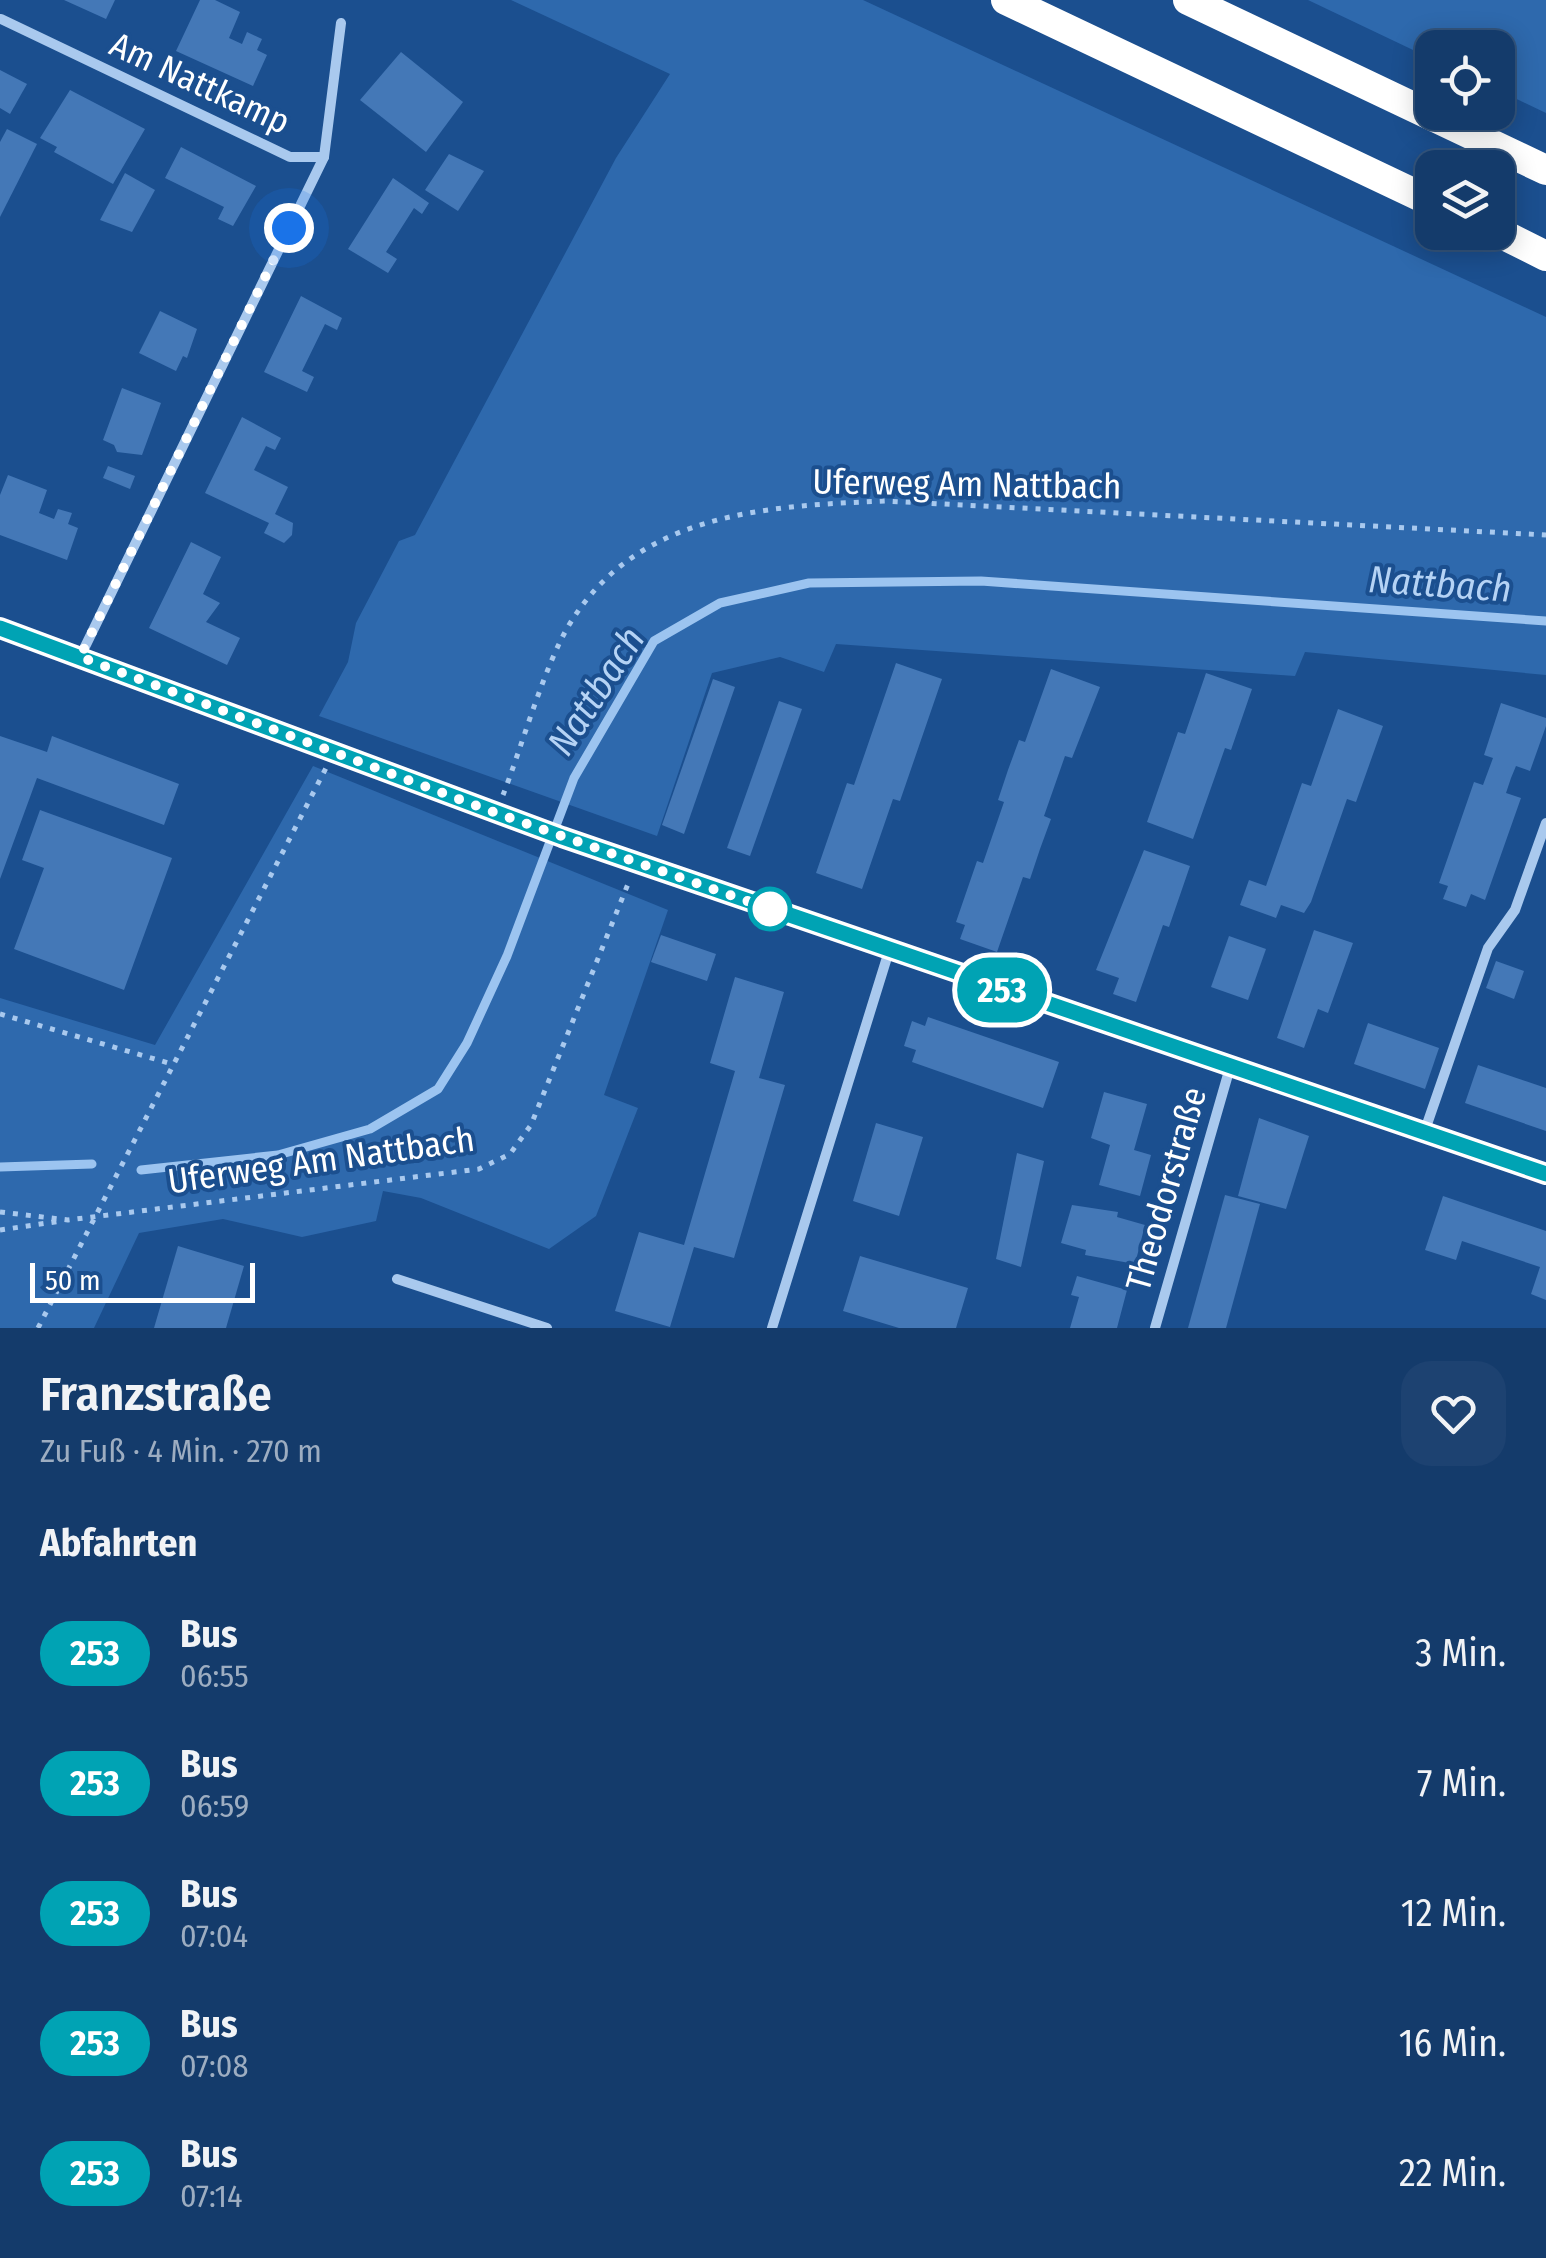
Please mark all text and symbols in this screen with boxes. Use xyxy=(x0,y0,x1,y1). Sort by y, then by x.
street label: Am Nattkamp xyxy=(104,23,296,143)
map controls xyxy=(1415,30,1515,250)
button: locate xyxy=(1415,30,1515,130)
button: layers xyxy=(1415,150,1515,250)
your location xyxy=(264,203,314,253)
street label: Uferweg Am Nattbach xyxy=(812,460,1122,508)
water label: Nattbach xyxy=(1367,556,1513,612)
water label: Nattbach xyxy=(538,618,654,764)
unlabelled marker xyxy=(749,888,791,930)
line badge: 253 xyxy=(944,958,1060,1022)
text: 253 xyxy=(977,969,1027,1011)
street label: Theodorstraße xyxy=(1117,1082,1215,1296)
street label: Uferweg Am Nattbach xyxy=(165,1118,477,1202)
scale bar xyxy=(30,1258,255,1302)
text: 50 m xyxy=(45,1264,101,1297)
button: heart xyxy=(1401,1361,1506,1466)
text: Franzstraße xyxy=(40,1365,272,1423)
text: Zu Fuß · 4 Min. · 270 m xyxy=(40,1432,322,1470)
text: Abfahrten xyxy=(40,1520,198,1566)
text: Bus xyxy=(180,1611,238,1657)
text: 3 Min. xyxy=(1415,1630,1506,1676)
text: 253 xyxy=(70,1632,120,1674)
text: 06:55 xyxy=(180,1657,249,1695)
text: Bus xyxy=(180,1741,238,1787)
text: 7 Min. xyxy=(1417,1760,1506,1806)
text: 253 xyxy=(70,1762,120,1804)
text: 06:59 xyxy=(180,1787,249,1825)
text: Bus xyxy=(180,1871,238,1917)
text: 12 Min. xyxy=(1401,1890,1506,1936)
text: 253 xyxy=(70,1892,120,1934)
text: 07:04 xyxy=(180,1917,248,1955)
text: Bus xyxy=(180,2001,238,2047)
text: 16 Min. xyxy=(1399,2020,1506,2066)
text: 253 xyxy=(70,2022,120,2064)
text: 07:08 xyxy=(180,2047,249,2085)
text: Bus xyxy=(180,2131,238,2177)
text: 22 Min. xyxy=(1399,2150,1506,2196)
text: 253 xyxy=(70,2152,120,2194)
text: 07:14 xyxy=(180,2177,243,2215)

